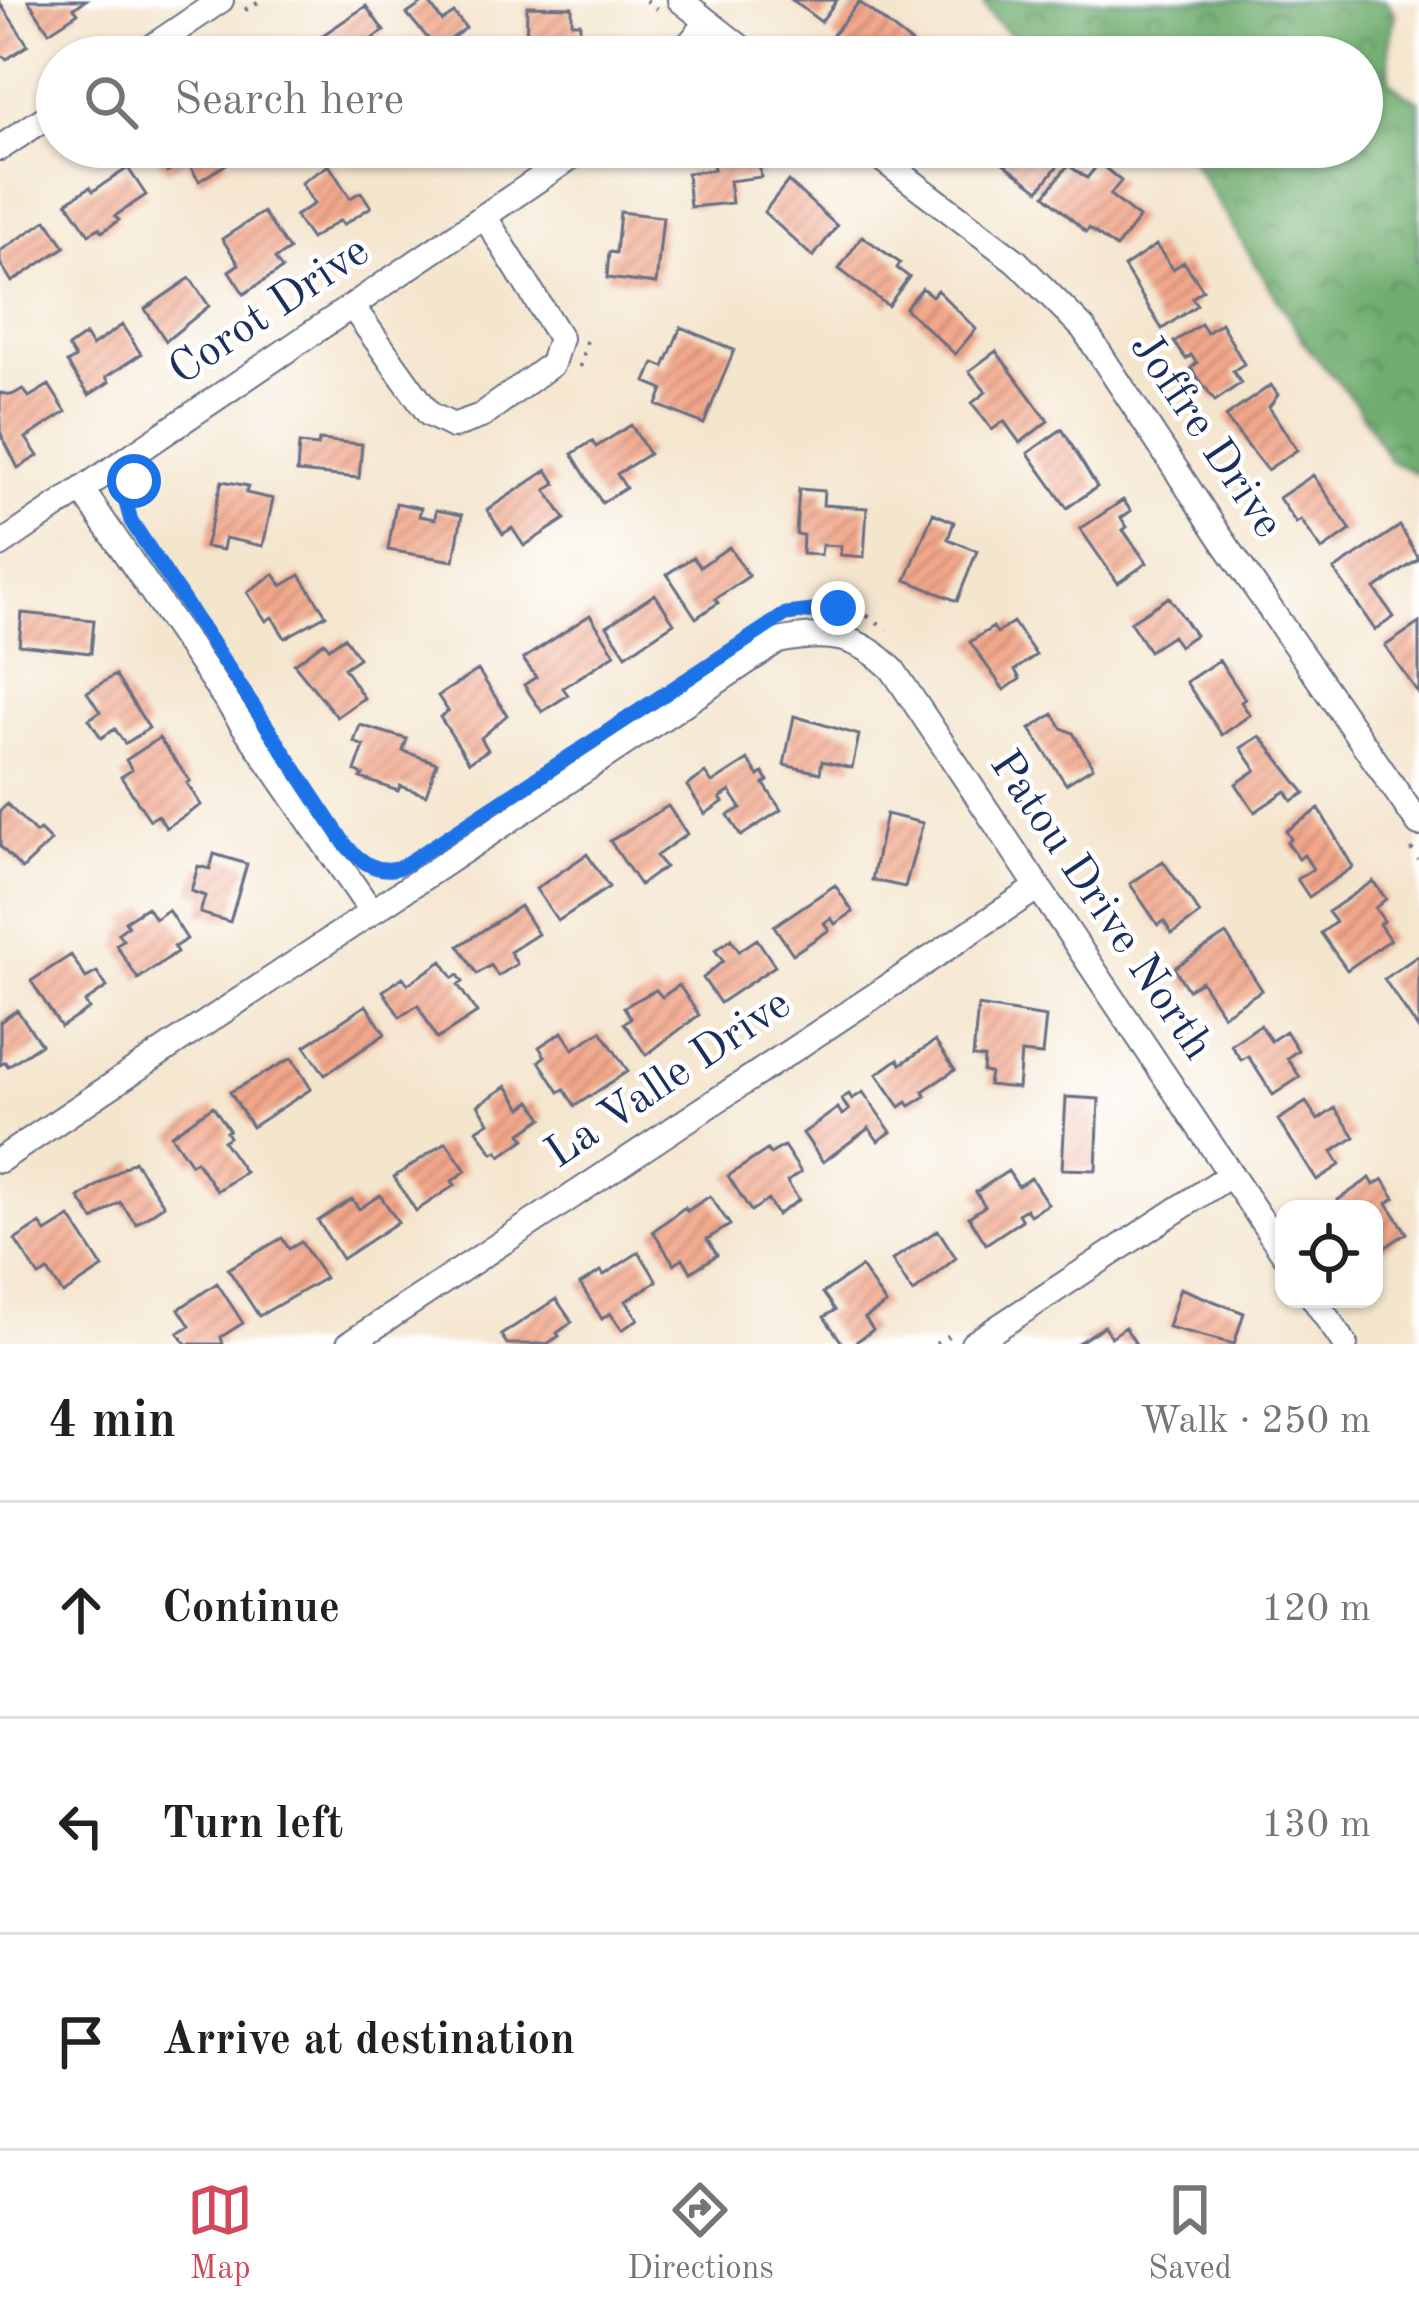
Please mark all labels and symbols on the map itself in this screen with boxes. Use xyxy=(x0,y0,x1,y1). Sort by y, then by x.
street label: Corot Drive xyxy=(162,229,378,395)
street label: Joffre Drive xyxy=(1120,326,1290,546)
route start xyxy=(107,454,161,508)
route end xyxy=(811,581,865,635)
street label: Patou Drive North xyxy=(980,743,1220,1069)
street label: La Valle Drive xyxy=(539,982,799,1178)

